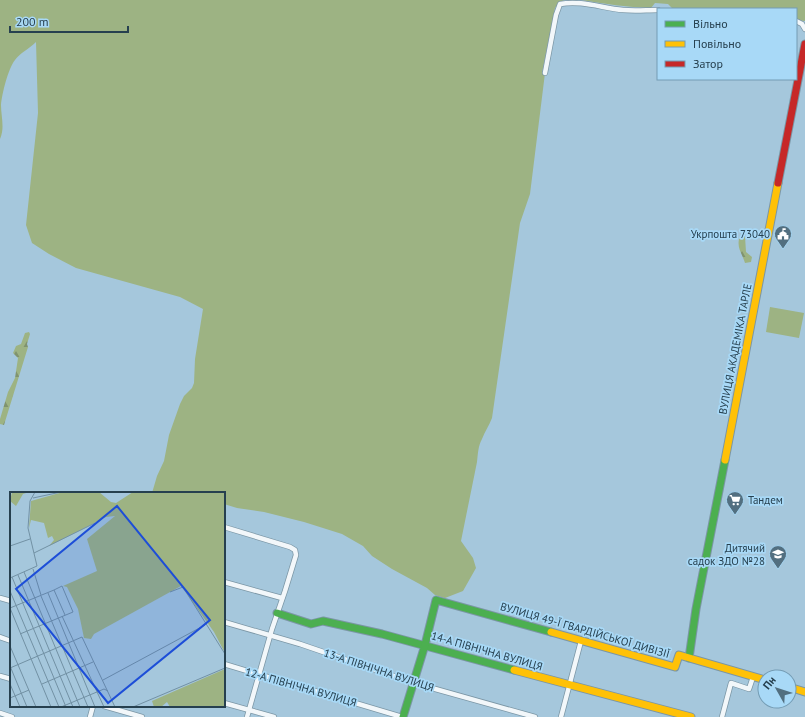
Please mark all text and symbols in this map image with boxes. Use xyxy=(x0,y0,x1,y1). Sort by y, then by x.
scale bar xyxy=(10,8,128,34)
legend xyxy=(657,8,797,80)
text: 200 m xyxy=(16,14,49,29)
text: Вільно xyxy=(693,16,728,31)
text: Повільно xyxy=(693,36,741,51)
text: Затор xyxy=(693,56,723,71)
public building icon: Укрпошта 73040 xyxy=(773,224,793,249)
place label: Укрпошта 73040 xyxy=(691,227,770,241)
street label: ВУЛИЦЯ АКАДЕМІКА ТАРЛЕ xyxy=(715,282,755,416)
supermarket icon: Тандем xyxy=(725,490,745,515)
inset map xyxy=(10,492,225,707)
place label: Тандем xyxy=(748,493,783,507)
place label: Дитячий садок ЗДО №28 xyxy=(688,541,765,568)
school or university icon: Дитячий садок ЗДО №28 xyxy=(768,544,788,569)
street label: ВУЛИЦЯ 49-Ї ГВАРДІЙСЬКОЇ ДИВІЗІЇ xyxy=(499,599,671,661)
street label: 14-А ПІВНІЧНА ВУЛИЦЯ xyxy=(430,628,544,674)
street label: 13-А ПІВНІЧНА ВУЛИЦЯ xyxy=(322,646,436,694)
street label: 12-А ПІВНІЧНА ВУЛИЦЯ xyxy=(244,664,358,710)
north arrow xyxy=(757,669,797,709)
text: Пн xyxy=(760,673,779,692)

